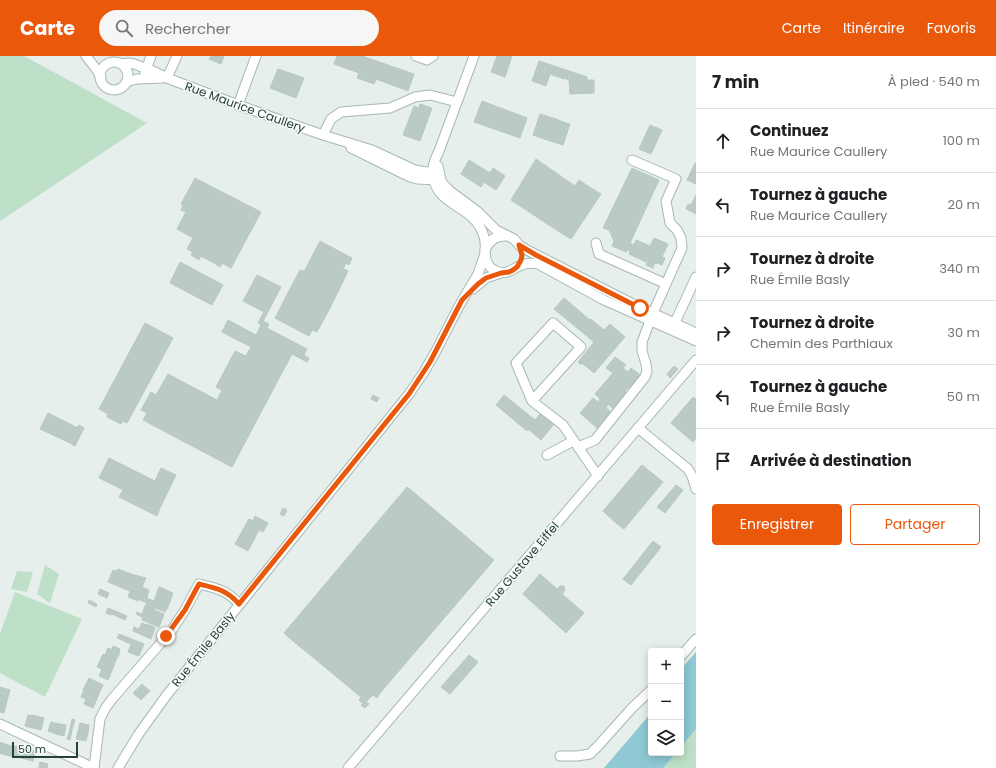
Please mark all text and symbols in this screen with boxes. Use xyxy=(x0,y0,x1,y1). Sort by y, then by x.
search box xyxy=(99,10,379,46)
text: Carte xyxy=(20,15,75,42)
icon: search xyxy=(113,17,135,39)
text: Rechercher xyxy=(145,18,231,39)
text: Carte xyxy=(782,18,821,38)
text: Itinéraire xyxy=(843,18,905,38)
text: Favoris xyxy=(927,18,976,38)
text: 7 min xyxy=(712,70,759,94)
text: À pied · 540 m xyxy=(888,72,980,91)
street label: Rue Maurice Caullery xyxy=(183,77,308,137)
text: Continuez xyxy=(750,120,829,141)
icon: ahead xyxy=(712,130,734,152)
text: 100 m xyxy=(943,131,980,150)
text: Rue Maurice Caullery xyxy=(750,142,887,161)
text: Tournez à gauche xyxy=(750,184,887,205)
icon: left xyxy=(712,194,734,216)
text: 20 m xyxy=(947,195,980,214)
text: Rue Maurice Caullery xyxy=(750,206,887,225)
text: Tournez à droite xyxy=(750,248,874,269)
icon: right xyxy=(712,258,734,280)
text: 340 m xyxy=(939,259,980,278)
text: Rue Émile Basly xyxy=(750,270,850,289)
route start xyxy=(631,299,649,317)
text: Tournez à droite xyxy=(750,312,874,333)
icon: right xyxy=(712,322,734,344)
text: 30 m xyxy=(947,323,980,342)
text: Chemin des Parthiaux xyxy=(750,334,893,353)
text: Tournez à gauche xyxy=(750,376,887,397)
icon: left xyxy=(712,386,734,408)
text: 50 m xyxy=(947,387,980,406)
text: Rue Émile Basly xyxy=(750,398,850,417)
icon: arrive xyxy=(712,450,734,472)
text: Arrivée à destination xyxy=(750,450,912,471)
button: Enregistrer xyxy=(712,504,842,545)
button: Partager xyxy=(850,504,980,545)
street label: Rue Gustave Eiffel xyxy=(481,518,563,610)
street label: Rue Émile Basly xyxy=(167,608,239,690)
route end xyxy=(157,627,175,645)
map controls xyxy=(648,648,684,756)
button: + xyxy=(648,648,684,684)
button: − xyxy=(648,684,684,720)
button: layers xyxy=(648,720,684,756)
scale bar xyxy=(12,740,78,759)
text: 50 m xyxy=(18,741,46,757)

